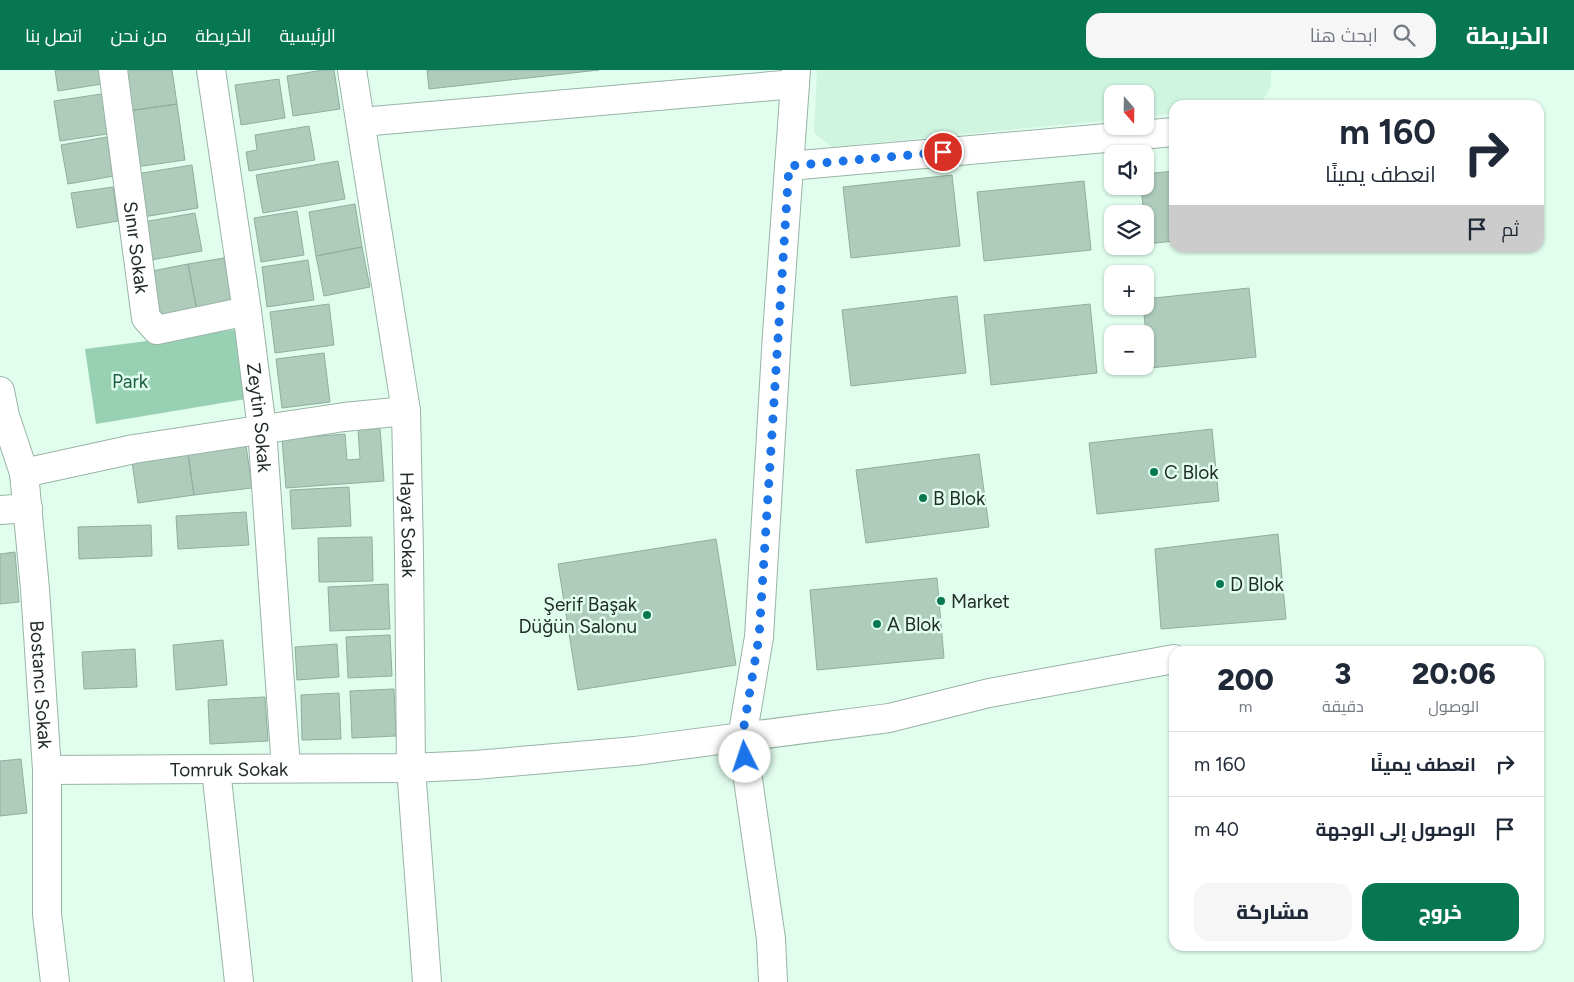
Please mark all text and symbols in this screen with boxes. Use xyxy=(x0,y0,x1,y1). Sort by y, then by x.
search box xyxy=(1086,13,1436,58)
icon: search xyxy=(1390,21,1418,49)
text: الخريطة xyxy=(1466,21,1549,50)
text: ابحث هنا xyxy=(1310,24,1378,47)
text: اتصل بنا xyxy=(25,25,82,47)
text: من نحن xyxy=(110,25,167,47)
text: الخريطة xyxy=(195,25,251,47)
text: الرئيسية xyxy=(279,25,336,47)
north arrow xyxy=(1104,85,1154,135)
map controls xyxy=(1104,85,1154,375)
text: 160 m xyxy=(1339,111,1436,153)
icon: right xyxy=(1454,120,1519,185)
pin xyxy=(922,131,964,173)
icon: arrive xyxy=(929,138,957,166)
button: sound xyxy=(1104,145,1154,195)
text: انعطف يمينًا xyxy=(1325,161,1436,188)
street label: Sınır Sokak xyxy=(119,200,154,296)
button: layers xyxy=(1104,205,1154,255)
icon: arrive xyxy=(1463,215,1491,243)
text: ثم xyxy=(1501,218,1519,241)
button: + xyxy=(1104,265,1154,315)
button: − xyxy=(1104,325,1154,375)
street label: Zeytin Sokak xyxy=(242,362,277,474)
park label: Park xyxy=(112,370,149,393)
place label: C Blok xyxy=(1164,461,1219,484)
marker: C Blok xyxy=(1148,466,1160,478)
street label: Hayat Sokak xyxy=(396,472,421,579)
place label: B Blok xyxy=(933,487,986,510)
marker: B Blok xyxy=(917,492,929,504)
place label: D Blok xyxy=(1230,573,1285,596)
marker: D Blok xyxy=(1214,578,1226,590)
place label: Market xyxy=(951,590,1010,613)
place label: Şerif Başak Düğün Salonu xyxy=(519,593,638,638)
marker: Market xyxy=(935,595,947,607)
marker: Şerif Başak Düğün Salonu xyxy=(641,609,653,621)
place label: A Blok xyxy=(887,613,941,636)
marker: A Blok xyxy=(871,618,883,630)
street label: Bostancı Sokak xyxy=(26,620,57,751)
text: 3 xyxy=(1334,655,1351,692)
text: 20:06 xyxy=(1412,655,1496,692)
text: 200 xyxy=(1217,661,1274,698)
text: m xyxy=(1239,697,1252,716)
text: دقيقة xyxy=(1322,697,1364,716)
text: الوصول xyxy=(1428,697,1479,716)
position arrow xyxy=(718,730,770,782)
icon: right xyxy=(1491,750,1519,778)
text: 160 m xyxy=(1194,753,1246,776)
text: انعطف يمينًا xyxy=(1370,753,1476,776)
street label: Tomruk Sokak xyxy=(170,757,289,781)
icon: arrive xyxy=(1491,815,1519,843)
text: 40 m xyxy=(1194,818,1239,841)
text: الوصول إلى الوجهة xyxy=(1316,818,1476,841)
button: مشاركة xyxy=(1194,883,1352,941)
button: خروج xyxy=(1362,883,1519,941)

